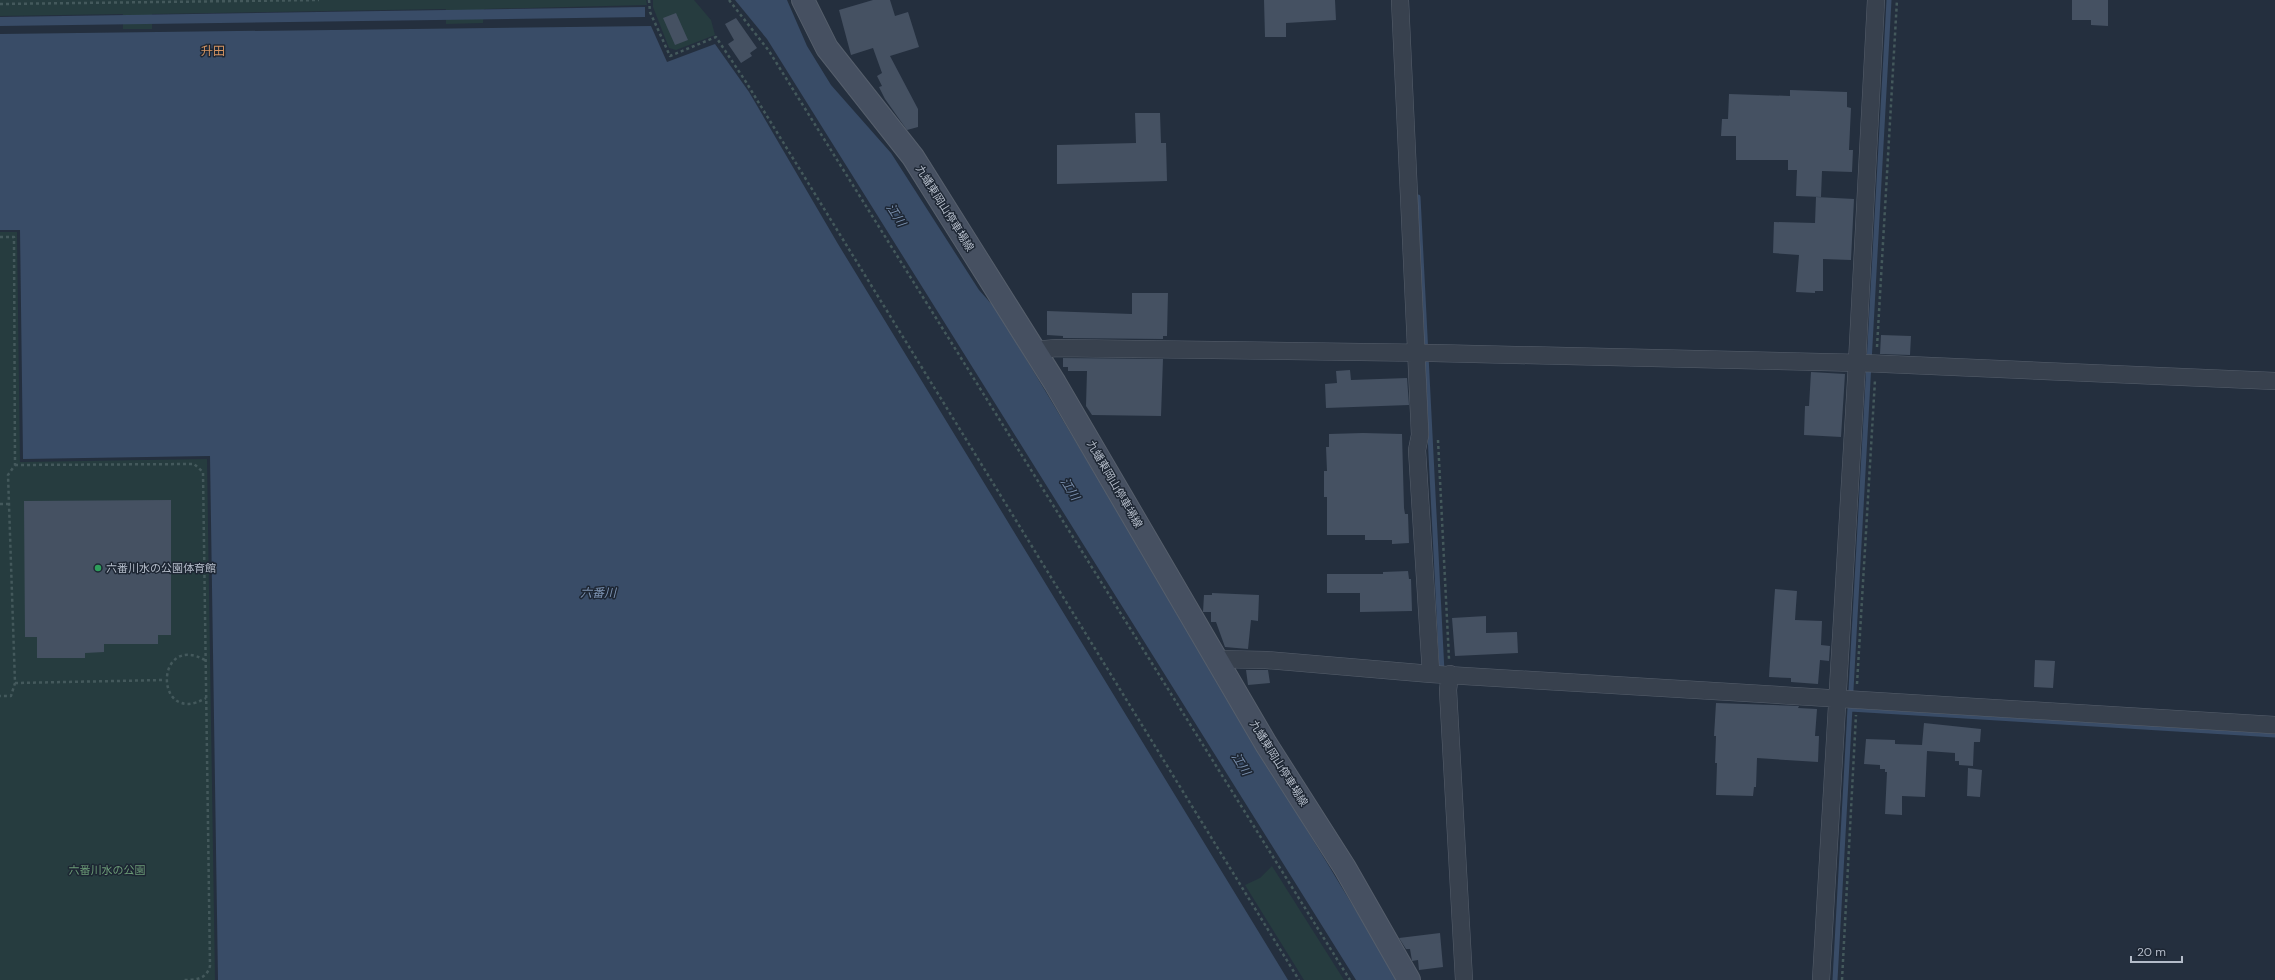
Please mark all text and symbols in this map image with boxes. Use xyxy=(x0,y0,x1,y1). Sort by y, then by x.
district label: 升田 xyxy=(201,43,225,59)
street label: 九蟠東岡山停車場線 xyxy=(913,162,977,254)
water label: 江川 xyxy=(883,201,910,231)
street label: 九蟠東岡山停車場線 xyxy=(1084,438,1146,530)
water label: 江川 xyxy=(1057,475,1084,505)
place label: 六番川水の公園体育館 xyxy=(106,561,216,575)
marker: 六番川水の公園体育館 xyxy=(93,563,103,573)
water label: 六番川 xyxy=(580,585,618,601)
street label: 九蟠東岡山停車場線 xyxy=(1247,717,1311,809)
water label: 江川 xyxy=(1228,750,1255,780)
park label: 六番川水の公園 xyxy=(69,863,146,877)
scale bar xyxy=(2131,938,2182,964)
text: 20 m xyxy=(2137,944,2166,960)

